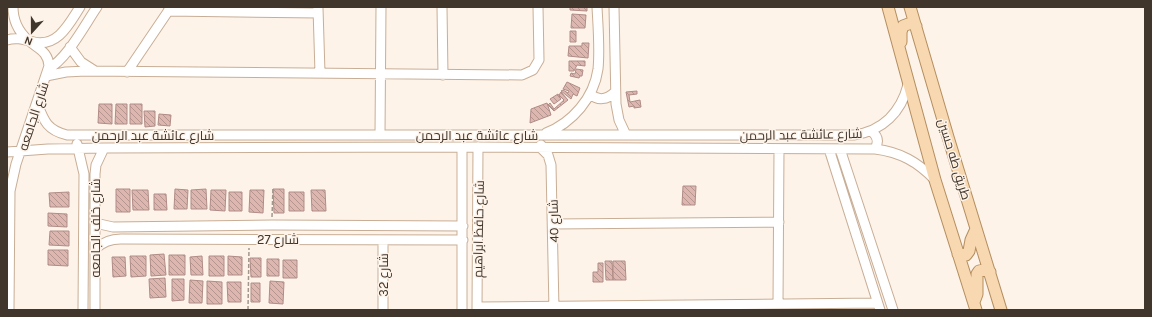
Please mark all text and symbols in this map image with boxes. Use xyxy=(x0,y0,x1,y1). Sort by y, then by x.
north arrow xyxy=(12,12,52,52)
text: N xyxy=(23,33,35,48)
street label: شارع الجامعه xyxy=(15,80,53,153)
street label: طريق طه حسين xyxy=(935,117,974,202)
street label: شارع عائشة عبد الرحمن xyxy=(740,126,862,144)
street label: شارع عائشة عبد الرحمن xyxy=(92,128,214,144)
street label: شارع عائشة عبد الرحمن xyxy=(416,128,538,144)
street label: شارع خلف الجامعه xyxy=(88,178,104,278)
street label: شارع حافظ ابراهيم xyxy=(470,180,489,278)
street label: شارع 40 xyxy=(546,199,562,243)
street label: شارع 27 xyxy=(257,232,299,248)
street label: شارع 32 xyxy=(376,253,392,297)

